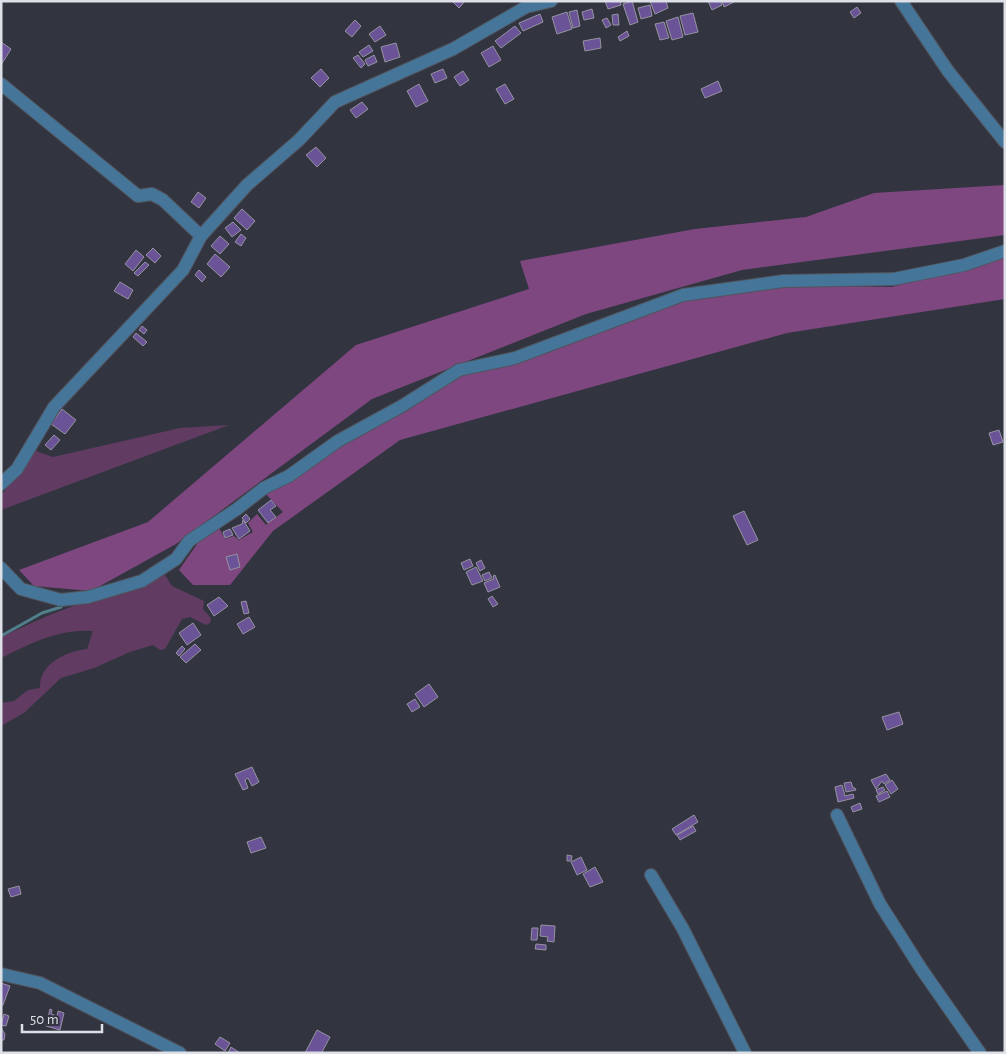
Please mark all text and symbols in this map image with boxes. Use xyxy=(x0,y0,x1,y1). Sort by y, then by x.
scale bar xyxy=(22,1002,102,1034)
text: 50 m xyxy=(30,1012,59,1027)

